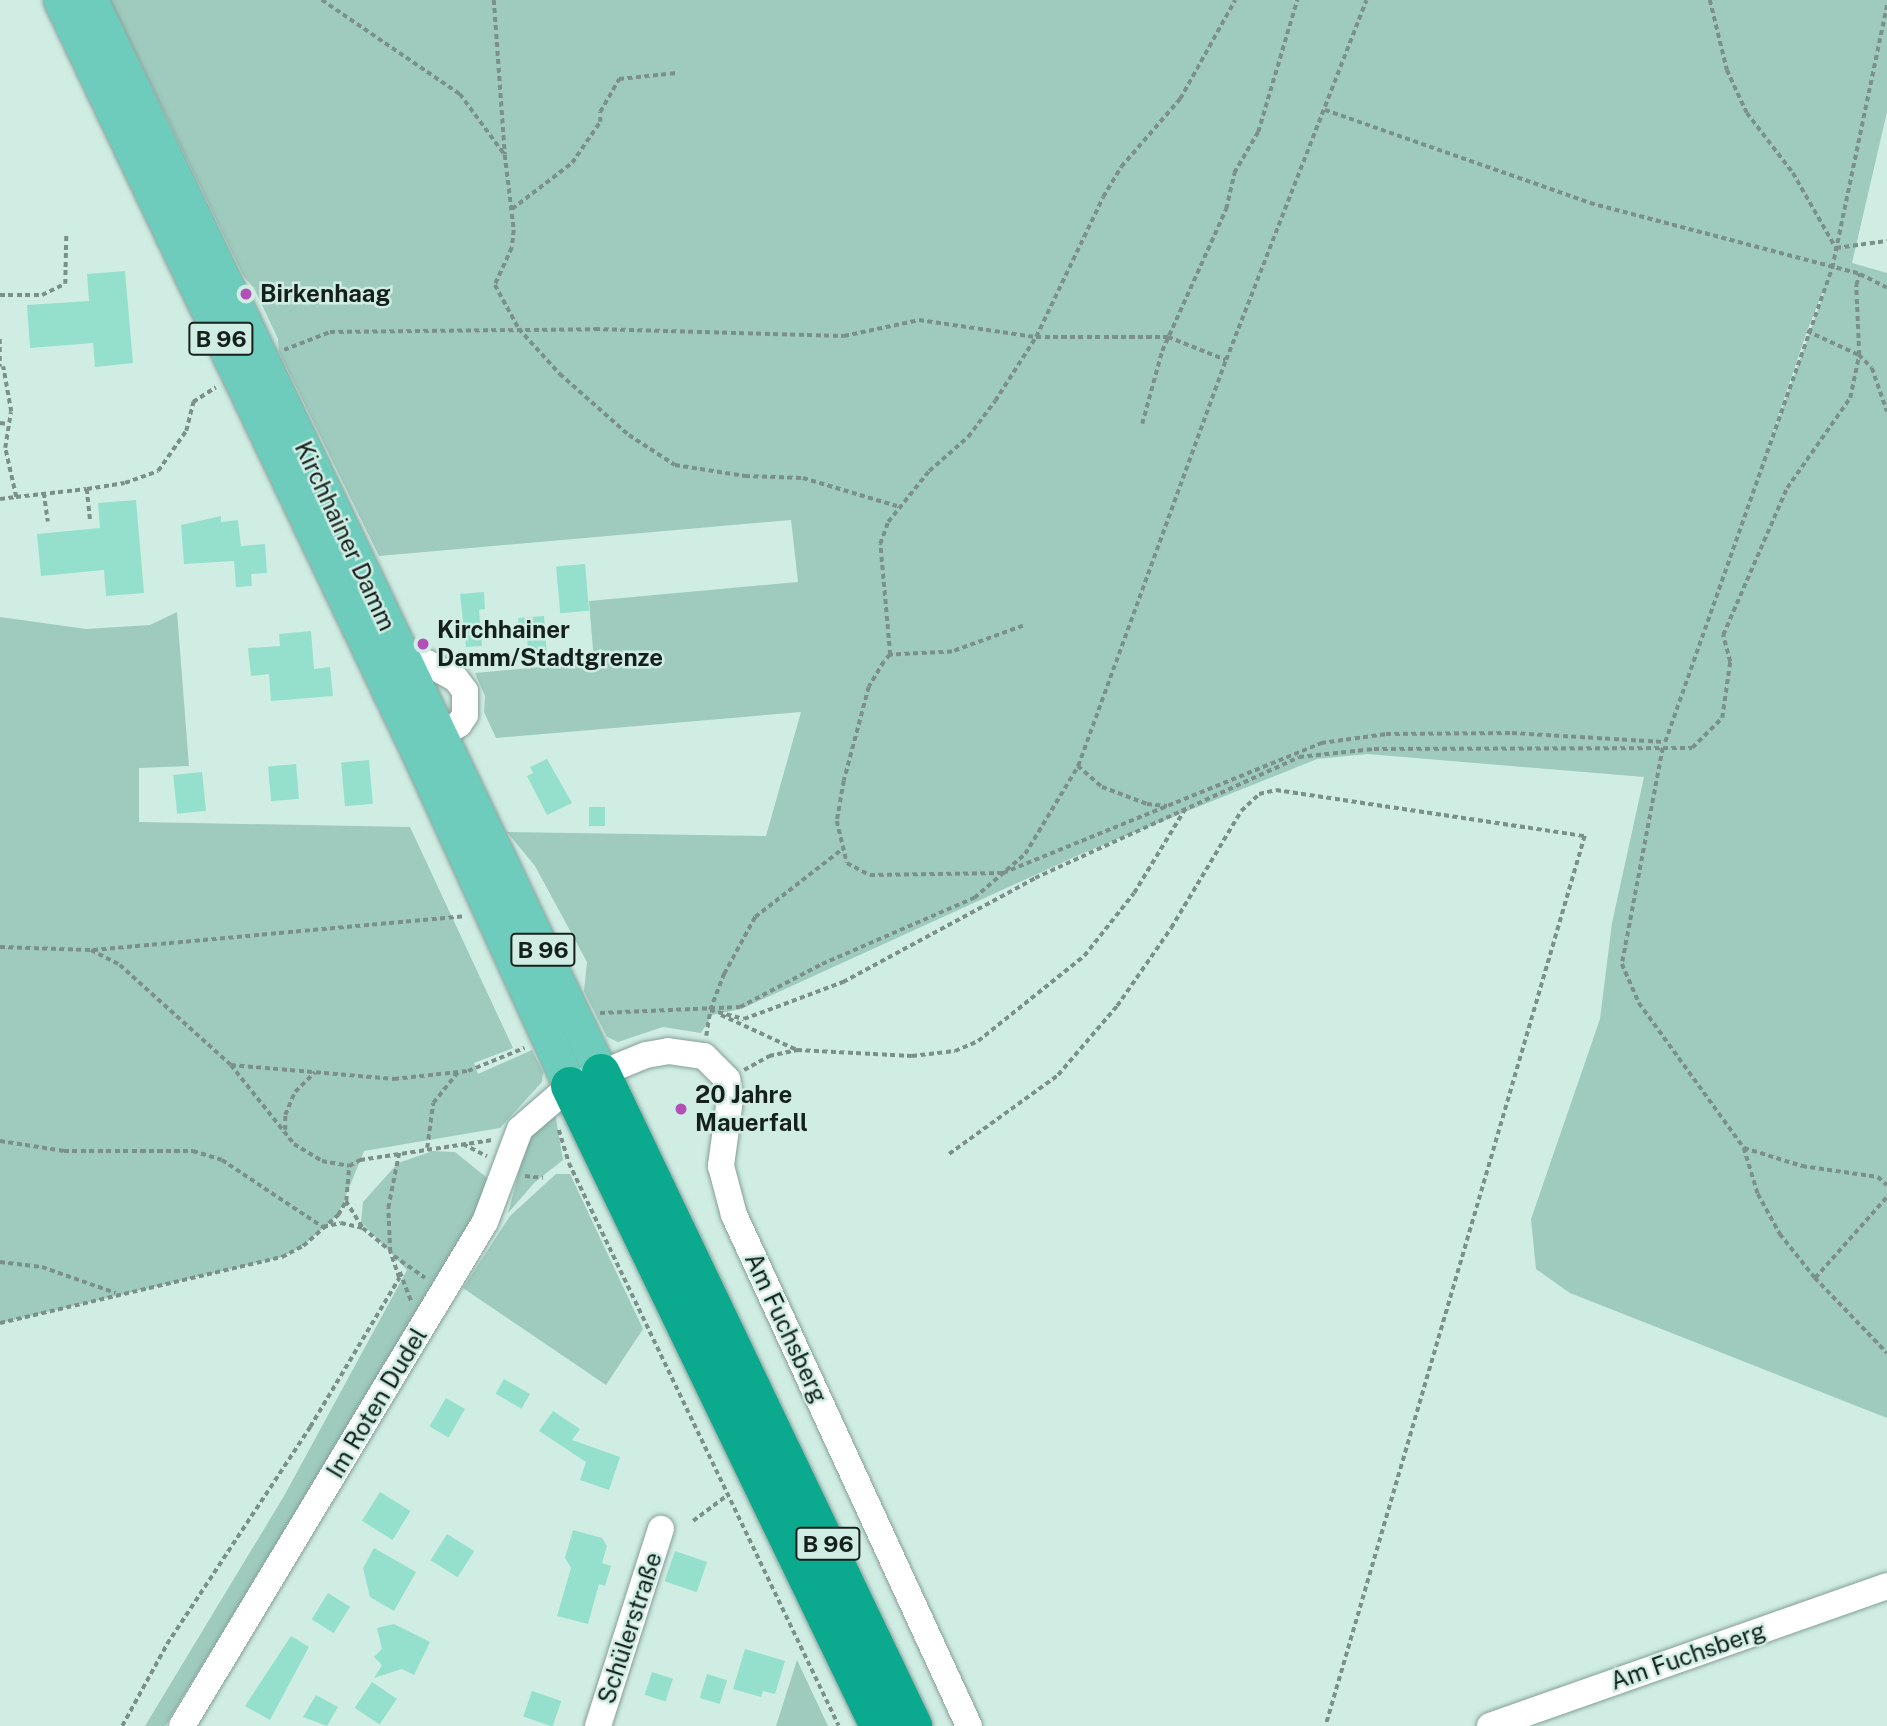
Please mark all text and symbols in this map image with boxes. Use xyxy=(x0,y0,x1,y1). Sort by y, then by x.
place label: Birkenhaag xyxy=(260,280,390,308)
marker: Birkenhaag xyxy=(238,286,254,302)
road number: B 96 xyxy=(188,320,254,358)
street label: Kirchhainer Damm xyxy=(288,437,402,635)
place label: Kirchhainer Damm/Stadtgrenze xyxy=(437,616,663,672)
marker: Kirchhainer Damm/Stadtgrenze xyxy=(415,636,431,652)
road number: B 96 xyxy=(510,931,576,970)
place label: 20 Jahre Mauerfall xyxy=(695,1081,808,1137)
marker: 20 Jahre Mauerfall xyxy=(673,1101,689,1117)
street label: Am Fuchsberg xyxy=(739,1248,833,1408)
street label: Im Roten Dudel xyxy=(321,1323,433,1483)
road number: B 96 xyxy=(795,1525,861,1564)
street label: Schülerstraße xyxy=(592,1549,668,1707)
street label: Am Fuchsberg xyxy=(1607,1616,1769,1696)

